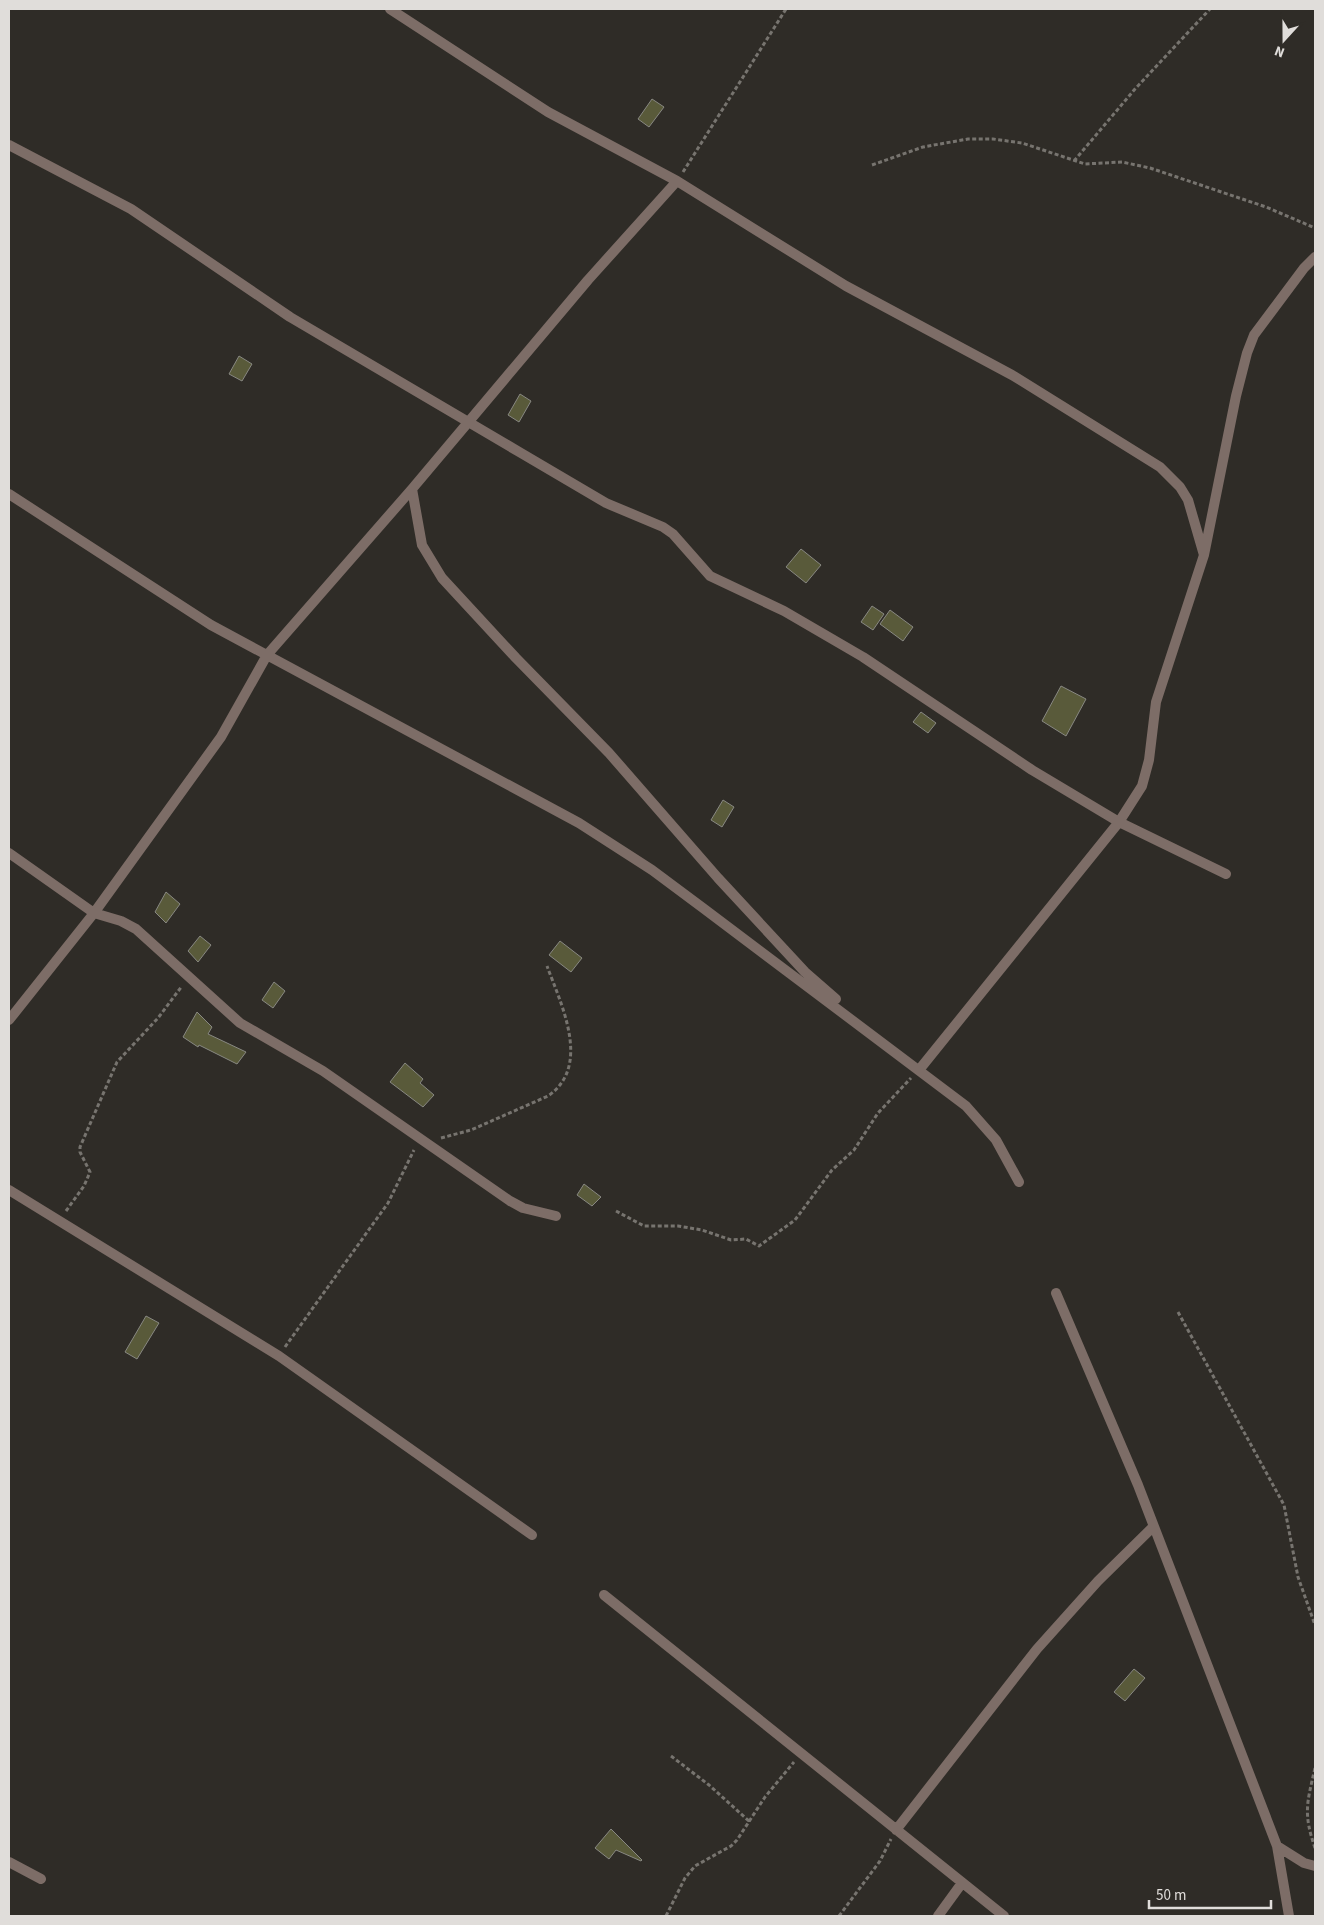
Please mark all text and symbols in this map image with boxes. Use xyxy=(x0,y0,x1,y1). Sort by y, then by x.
north arrow xyxy=(1259,15,1309,65)
text: N xyxy=(1272,40,1288,62)
scale bar xyxy=(1149,1878,1272,1910)
text: 50 m xyxy=(1156,1885,1186,1906)

